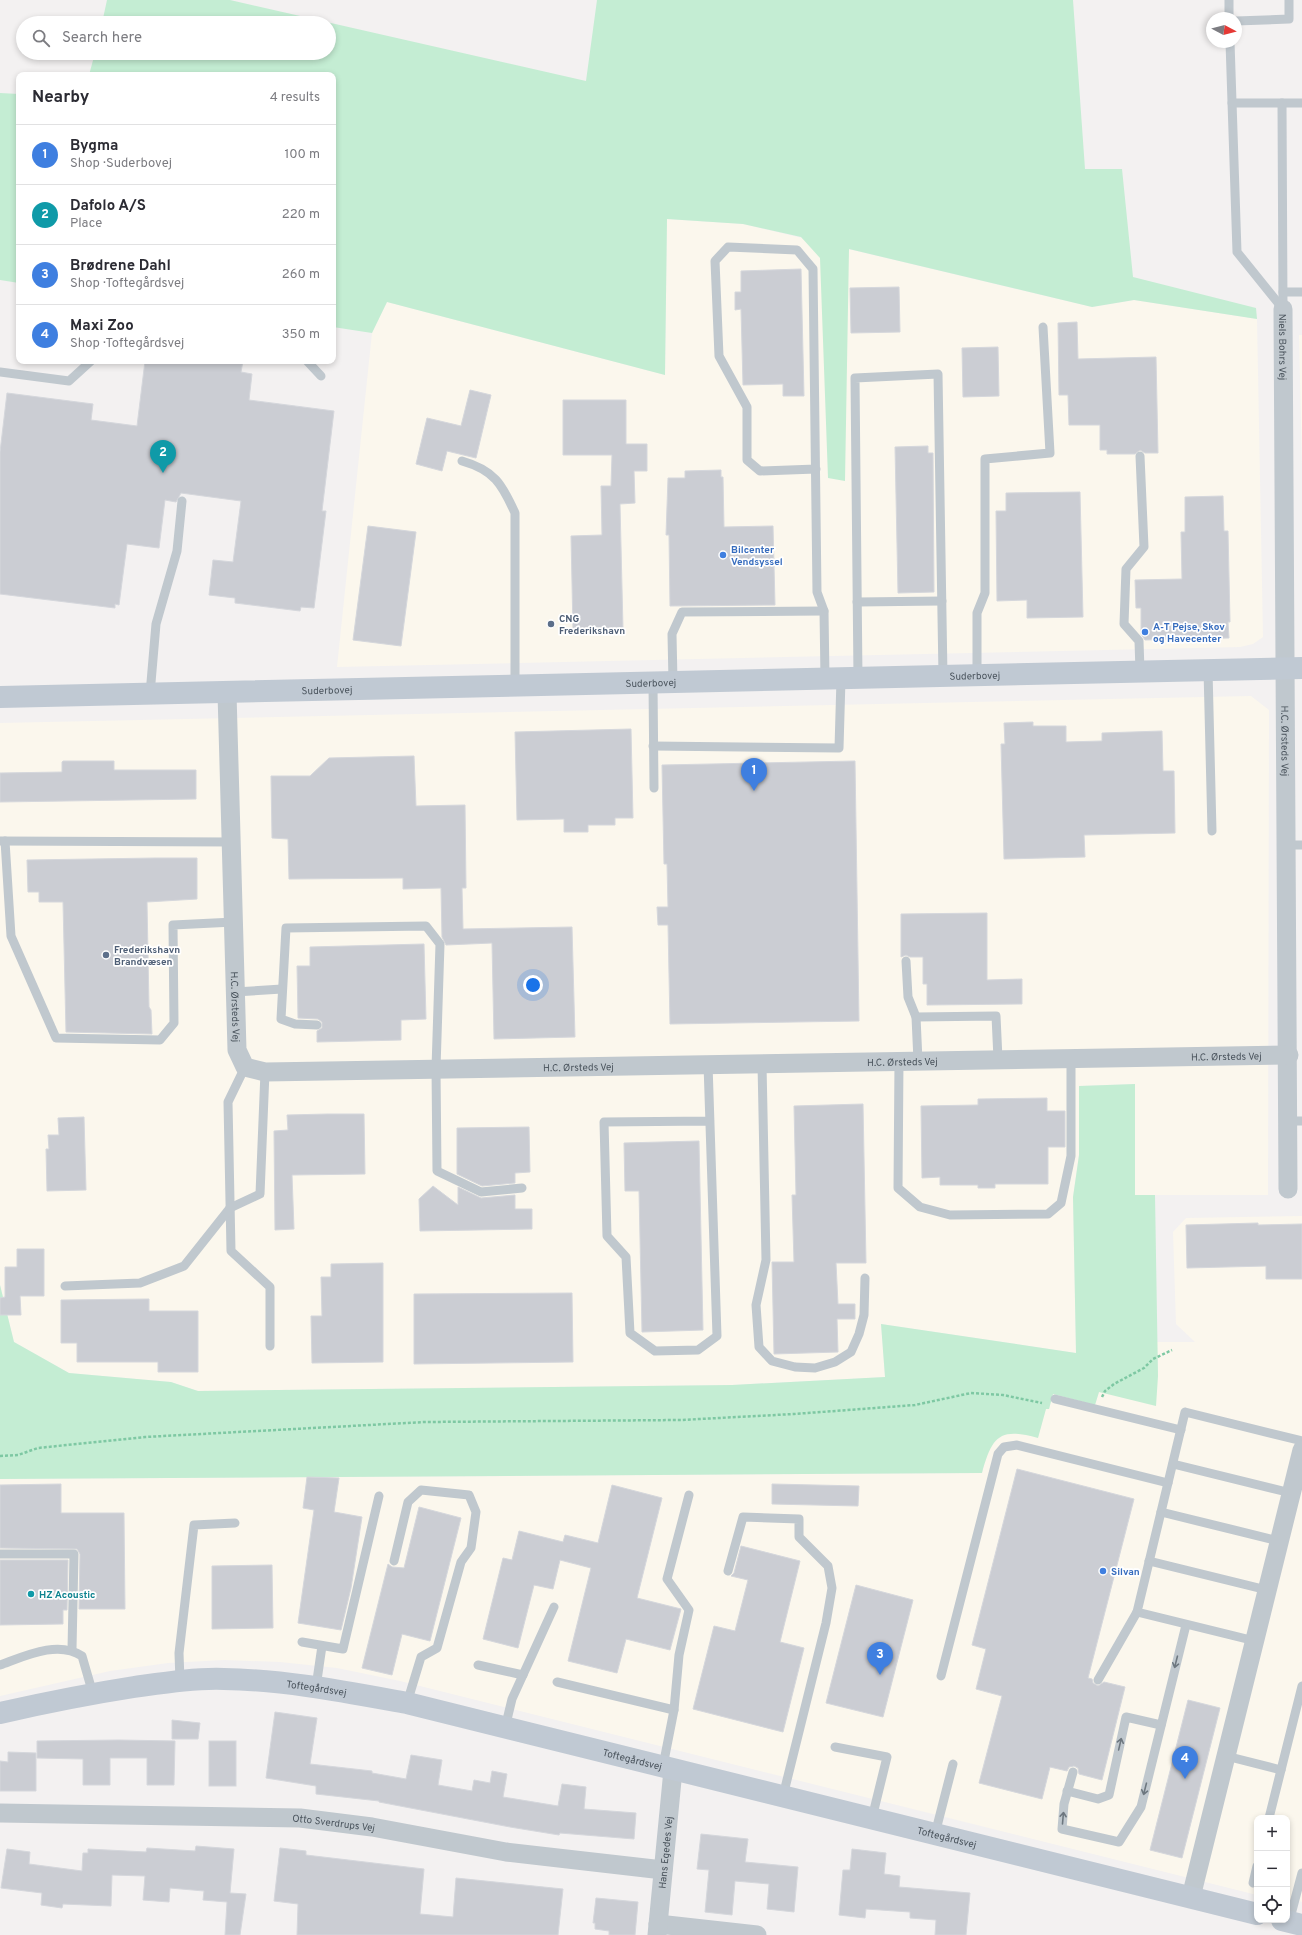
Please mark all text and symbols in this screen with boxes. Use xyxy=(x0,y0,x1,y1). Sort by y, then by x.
north arrow xyxy=(1206,12,1242,48)
search box xyxy=(16,16,336,60)
icon: search xyxy=(30,27,52,49)
text: Search here xyxy=(62,29,142,48)
text: Nearby xyxy=(32,87,89,109)
text: 4 results xyxy=(270,90,320,106)
text: Bygma xyxy=(70,137,118,156)
text: 1 xyxy=(42,147,48,163)
text: 100 m xyxy=(284,147,320,163)
text: Shop · Suderbovej xyxy=(70,156,172,172)
text: Dafolo A/S xyxy=(70,197,146,216)
text: 2 xyxy=(41,207,49,223)
text: 220 m xyxy=(282,207,320,223)
text: Place xyxy=(70,216,102,232)
text: Brødrene Dahl xyxy=(70,257,171,276)
text: 3 xyxy=(41,267,49,283)
text: 260 m xyxy=(282,267,320,283)
text: Shop · Toftegårdsvej xyxy=(70,276,184,292)
street label: Niels Bohrs Vej xyxy=(1275,314,1288,380)
text: Maxi Zoo xyxy=(70,317,134,336)
text: 4 xyxy=(41,327,49,343)
text: 350 m xyxy=(282,327,320,343)
text: Shop · Toftegårdsvej xyxy=(70,336,184,352)
pin: 2 xyxy=(150,440,176,473)
place label: Bilcenter Vendsyssel xyxy=(731,544,783,569)
marker: Bilcenter Vendsyssel xyxy=(718,550,728,560)
place label: CNG Frederikshavn xyxy=(559,613,625,638)
marker: CNG Frederikshavn xyxy=(546,619,556,629)
place label: A-T Pejse, Skov og Havecenter xyxy=(1153,621,1225,646)
marker: A-T Pejse, Skov og Havecenter xyxy=(1140,627,1150,637)
street label: Suderbovej xyxy=(949,670,1000,684)
street label: Suderbovej xyxy=(625,677,676,691)
street label: Suderbovej xyxy=(301,684,353,698)
street label: H.C. Ørsteds Vej xyxy=(1277,706,1291,776)
pin: 1 xyxy=(741,758,767,791)
place label: Frederikshavn Brandvæsen xyxy=(114,944,180,969)
marker: Frederikshavn Brandvæsen xyxy=(101,950,111,960)
street label: H.C. Ørsteds Vej xyxy=(227,971,242,1042)
your location xyxy=(523,975,543,995)
street label: H.C. Ørsteds Vej xyxy=(1191,1050,1262,1065)
street label: H.C. Ørsteds Vej xyxy=(867,1056,938,1070)
street label: H.C. Ørsteds Vej xyxy=(543,1061,614,1075)
marker: Silvan xyxy=(1098,1566,1108,1576)
place label: Silvan xyxy=(1111,1566,1140,1579)
marker: HZ Acoustic xyxy=(26,1589,36,1599)
place label: HZ Acoustic xyxy=(39,1589,96,1602)
pin: 3 xyxy=(867,1642,893,1675)
one-way arrow xyxy=(1172,1656,1180,1669)
street label: Toftegårdsvej xyxy=(285,1678,347,1700)
one-way arrow xyxy=(1117,1738,1124,1751)
pin: 4 xyxy=(1172,1746,1198,1779)
street label: Toftegårdsvej xyxy=(601,1747,663,1774)
one-way arrow xyxy=(1141,1782,1149,1795)
one-way arrow xyxy=(1059,1812,1066,1825)
street label: Otto Sverdrups Vej xyxy=(292,1813,376,1835)
map controls xyxy=(1254,1815,1290,1923)
button: + xyxy=(1254,1815,1290,1851)
street label: Hans Egedes Vej xyxy=(657,1816,676,1889)
street label: Toftegårdsvej xyxy=(915,1825,978,1852)
button: − xyxy=(1254,1851,1290,1887)
button: locate xyxy=(1254,1887,1290,1923)

